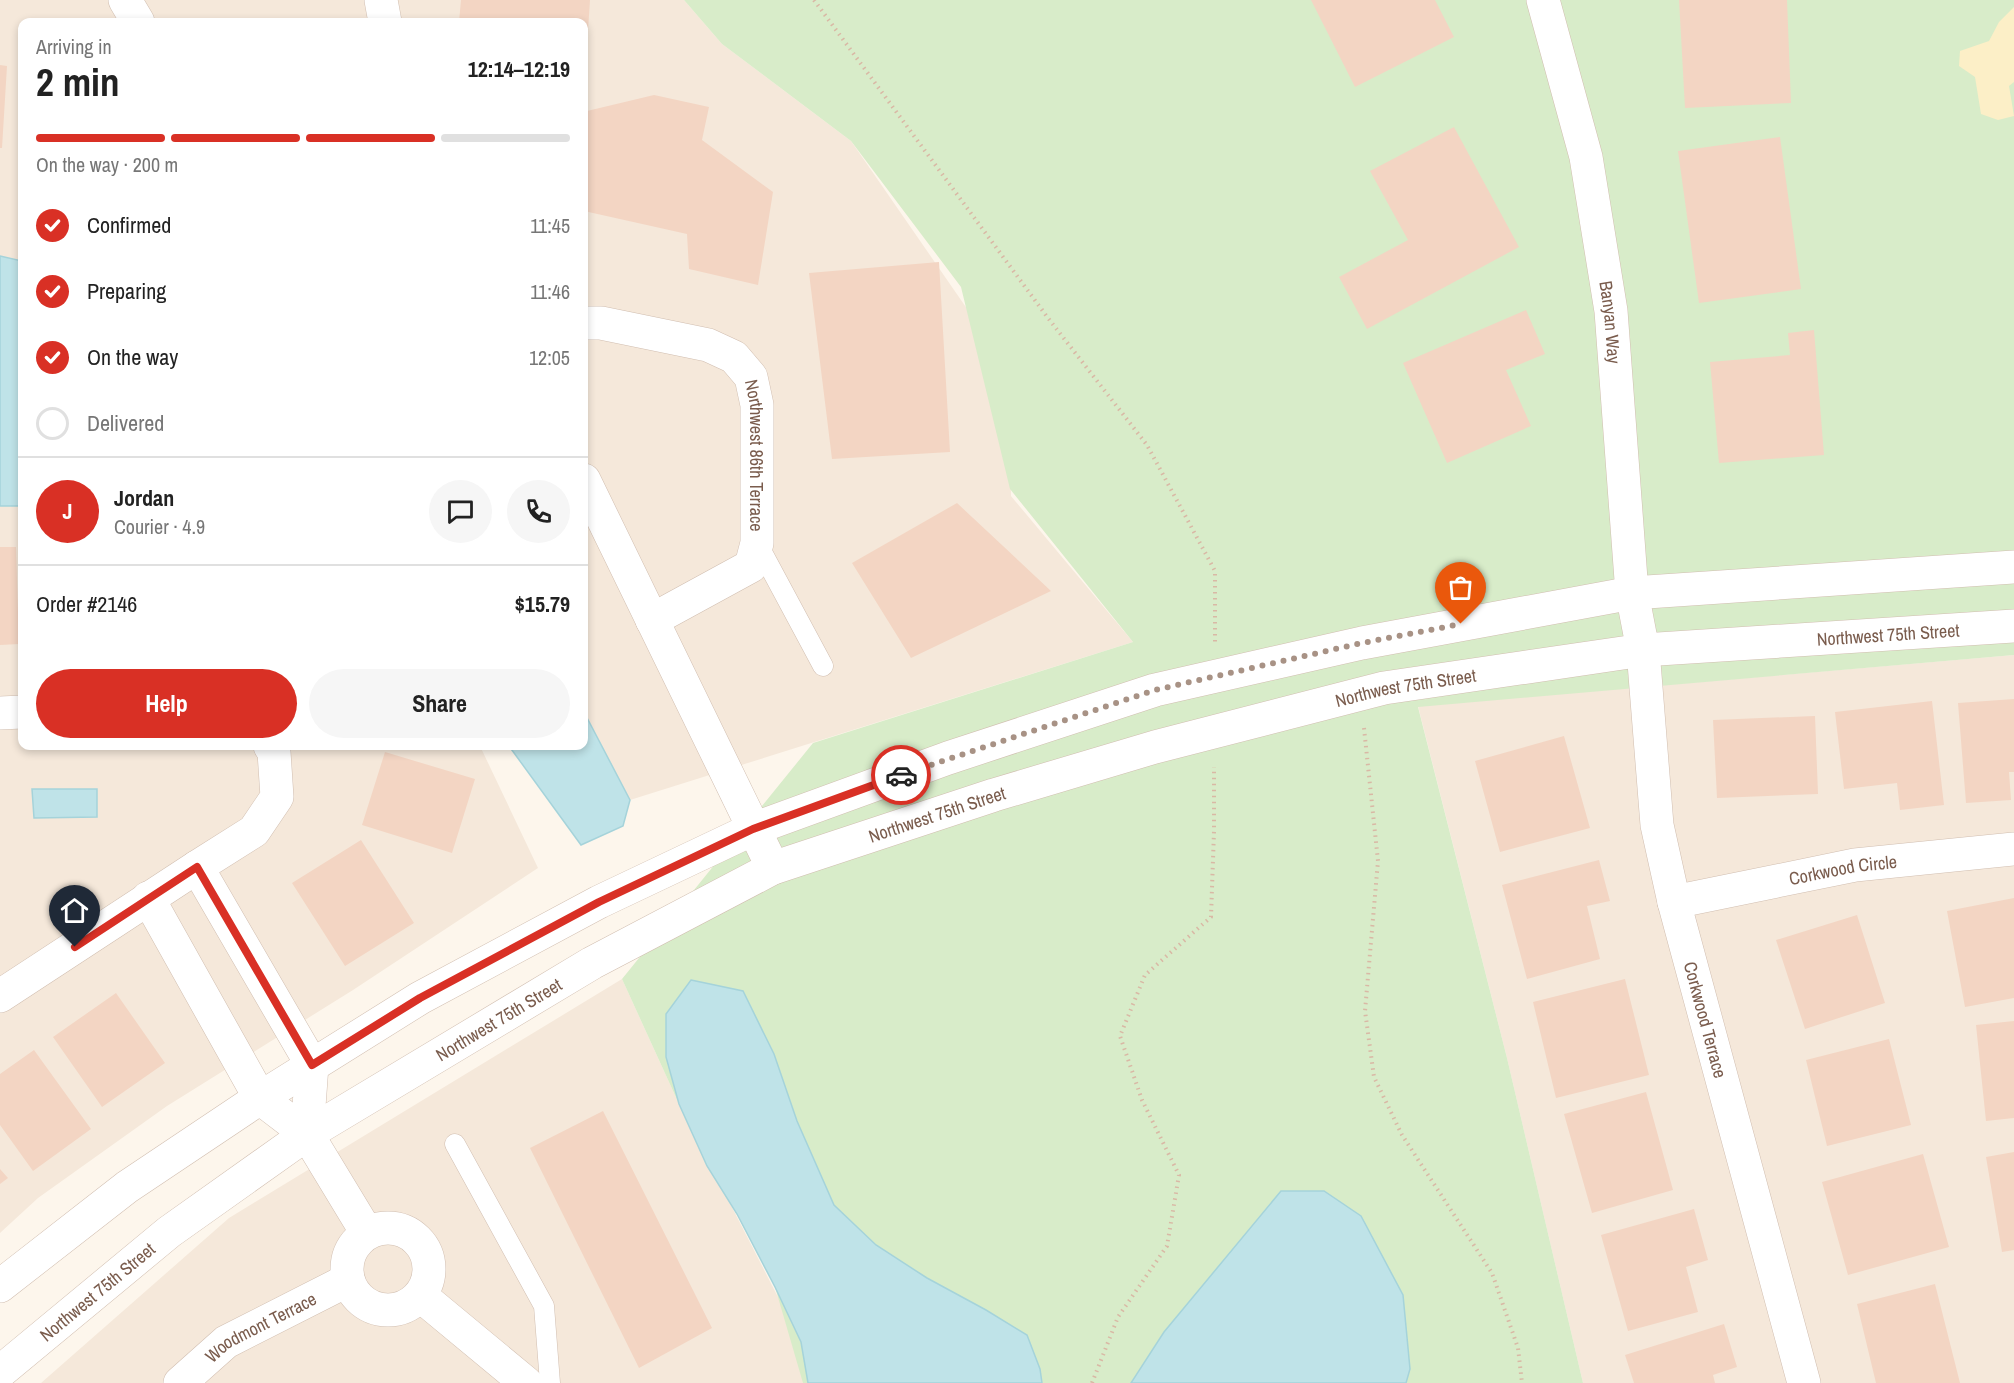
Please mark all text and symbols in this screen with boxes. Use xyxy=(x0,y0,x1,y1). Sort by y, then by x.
text: Arriving in xyxy=(36,33,112,60)
text: 12:14–12:19 xyxy=(468,54,570,84)
text: 2 min xyxy=(36,56,120,108)
text: On the way · 200 m xyxy=(36,151,178,178)
icon: check xyxy=(36,209,69,242)
text: Confirmed xyxy=(87,210,171,240)
text: 11:45 xyxy=(530,212,570,239)
icon: check xyxy=(36,275,69,308)
text: Preparing xyxy=(87,276,166,306)
text: 11:46 xyxy=(530,278,570,305)
street label: Banyan Way xyxy=(1594,279,1627,365)
icon: check xyxy=(36,341,69,374)
text: On the way xyxy=(87,342,178,372)
text: 12:05 xyxy=(529,344,570,371)
street label: Northwest 86th Terrace xyxy=(739,377,770,531)
text: Delivered xyxy=(87,408,164,438)
button: chat xyxy=(429,480,492,543)
button: phone xyxy=(507,480,570,543)
text: Jordan xyxy=(114,483,174,513)
text: J xyxy=(62,496,73,526)
text: Courier · 4.9 xyxy=(114,513,205,540)
pin xyxy=(1435,562,1486,624)
icon: bag xyxy=(1444,571,1477,604)
text: Order #2146 xyxy=(36,589,137,619)
text: $15.79 xyxy=(515,589,570,619)
street label: Northwest 75th Street xyxy=(1816,617,1960,651)
street label: Northwest 75th Street xyxy=(1332,662,1478,713)
button: Help xyxy=(36,669,297,738)
button: Share xyxy=(309,669,570,738)
courier xyxy=(871,745,931,805)
icon: car xyxy=(885,759,918,792)
street label: Northwest 75th Street xyxy=(865,780,1008,848)
street label: Corkwood Circle xyxy=(1787,848,1898,891)
pin xyxy=(49,885,100,947)
icon: home xyxy=(58,894,91,927)
street label: Corkwood Terrace xyxy=(1678,959,1733,1081)
street label: Northwest 75th Street xyxy=(431,972,566,1067)
street label: Northwest 75th Street xyxy=(34,1236,160,1347)
street label: Woodmont Terrace xyxy=(199,1286,320,1368)

